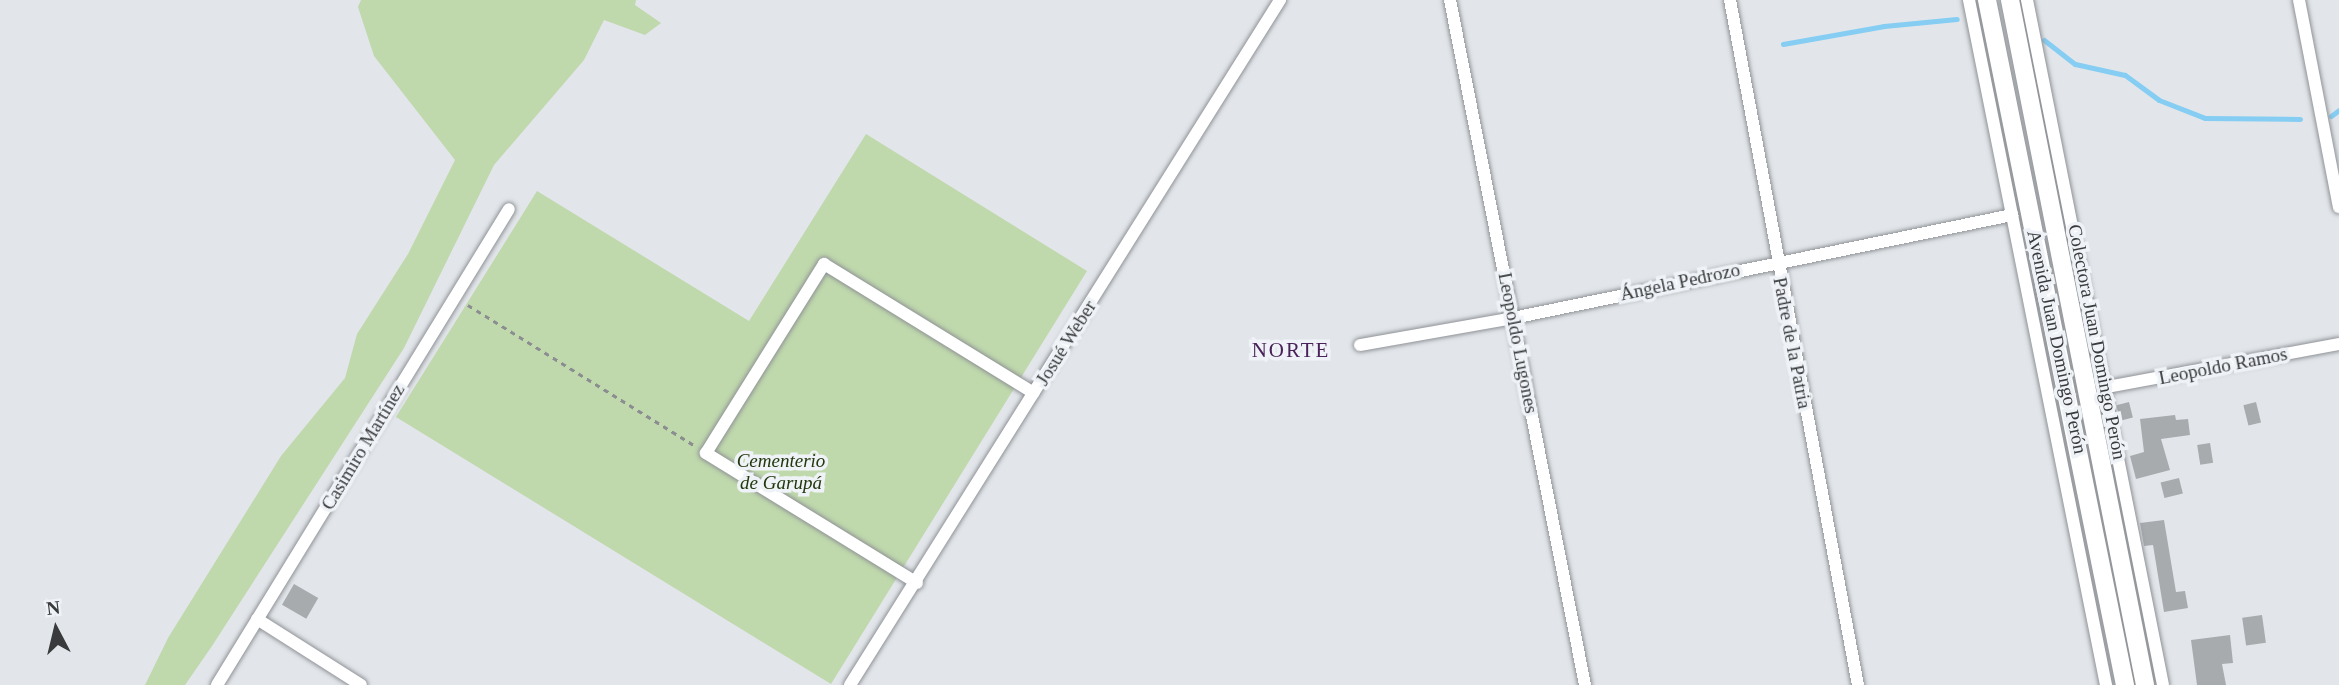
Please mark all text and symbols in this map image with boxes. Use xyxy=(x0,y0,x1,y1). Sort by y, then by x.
street label: Colectora Juan Domingo Perón xyxy=(2063,223,2131,461)
street label: Avenida Juan Domingo Perón xyxy=(2022,228,2092,456)
street label: Ángela Pedrozo xyxy=(1618,258,1742,306)
street label: Leopoldo Lugones xyxy=(1493,271,1543,415)
street label: Padre de la Patria xyxy=(1768,275,1816,411)
street label: Josué Weber xyxy=(1031,296,1101,390)
district label: NORTE xyxy=(1252,337,1330,363)
street label: Leopoldo Ramos xyxy=(2157,342,2289,390)
street label: Casimiro Martínez xyxy=(316,380,410,514)
park label: Cementerio de Garupá xyxy=(737,450,825,494)
north arrow xyxy=(21,594,91,664)
text: N xyxy=(45,596,61,619)

